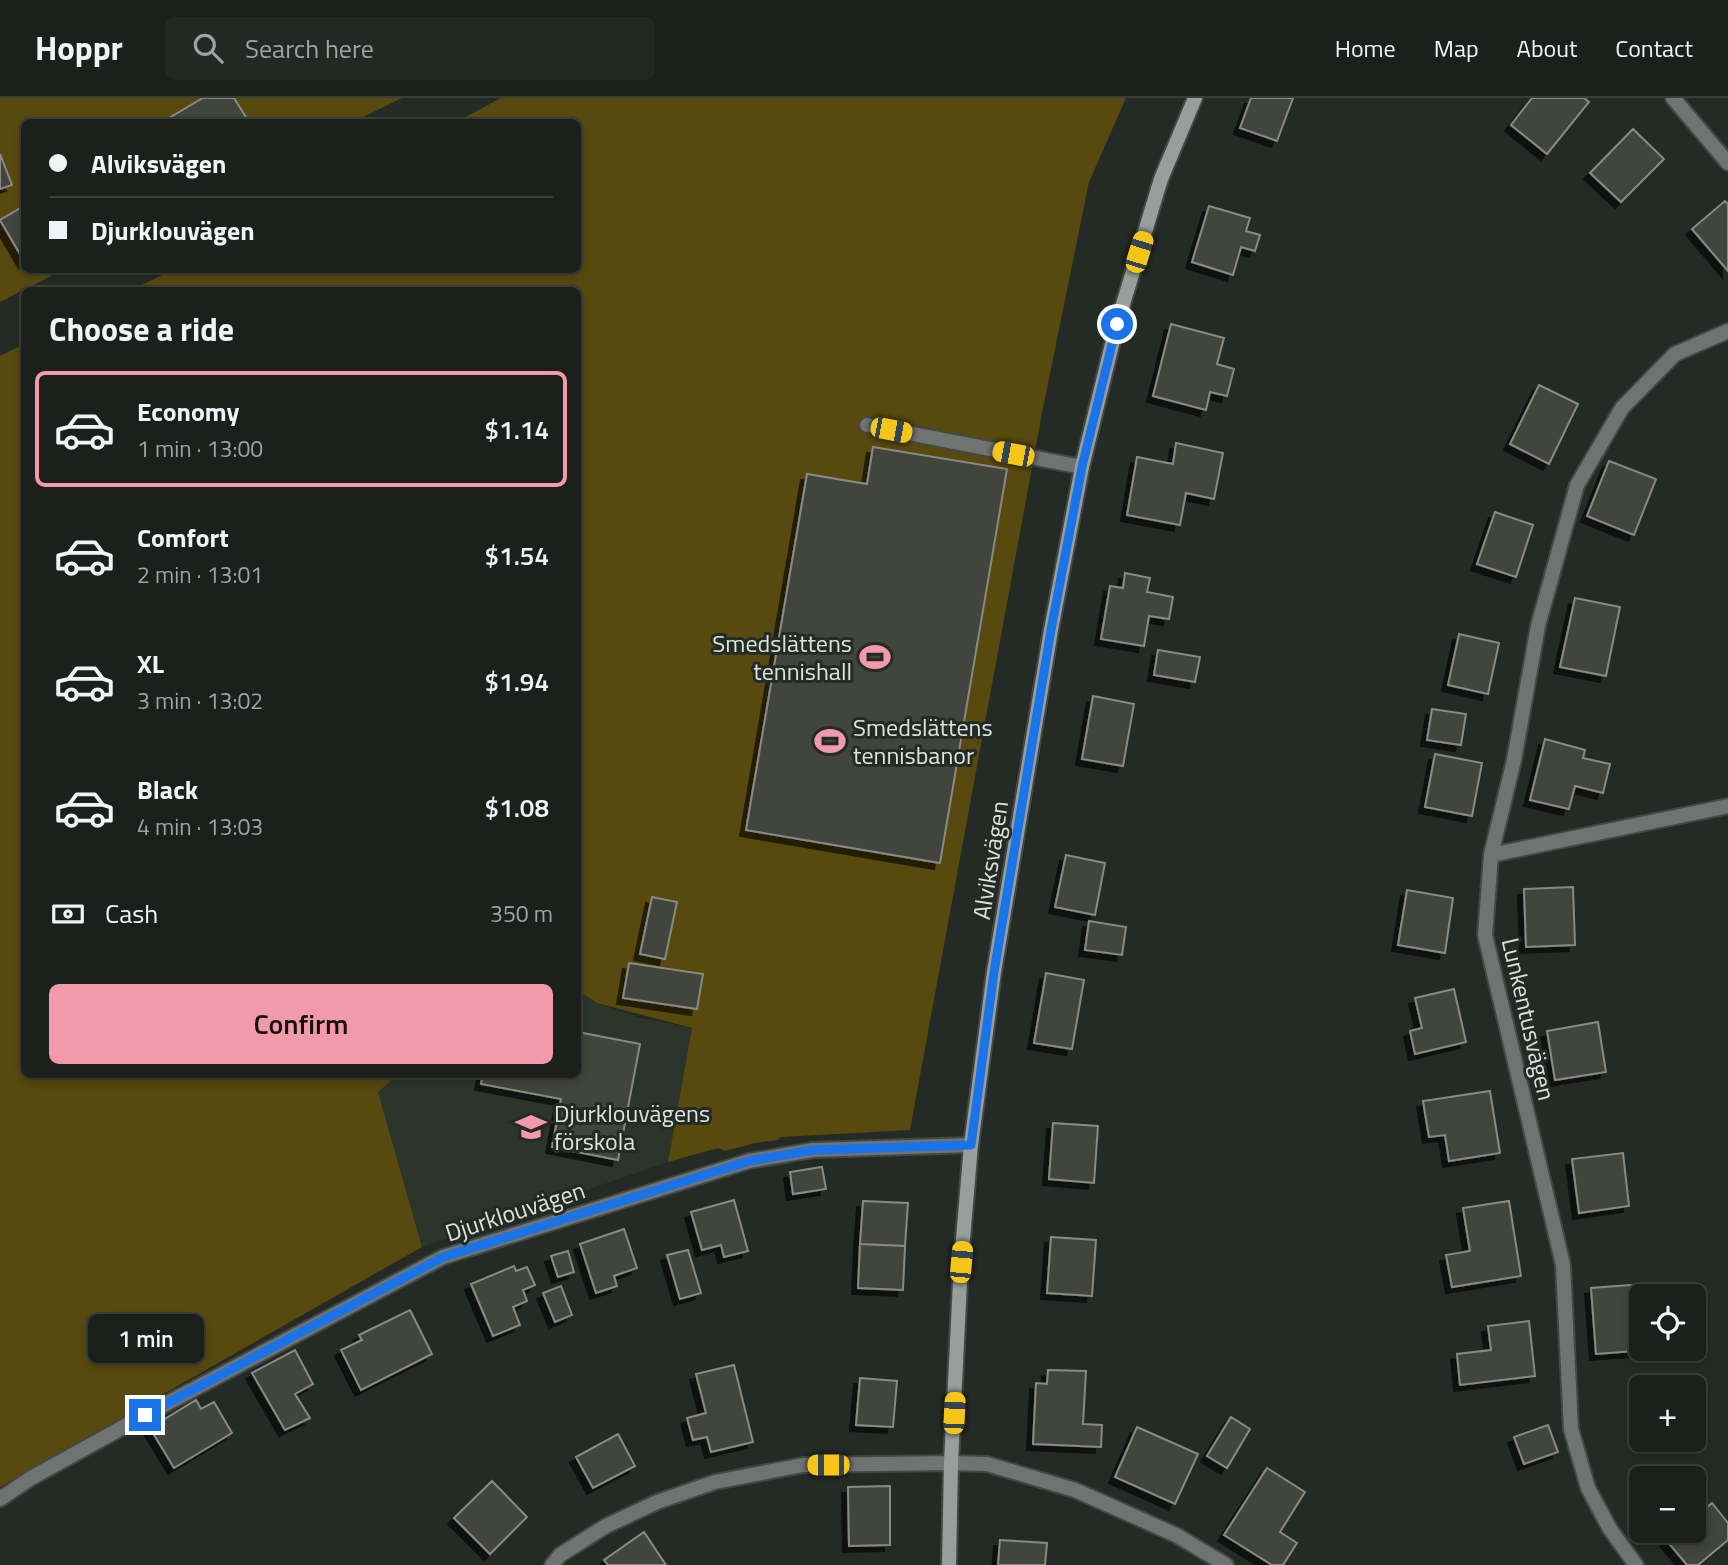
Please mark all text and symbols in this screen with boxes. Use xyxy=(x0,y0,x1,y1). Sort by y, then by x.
search box xyxy=(165,17,655,80)
text: Hoppr xyxy=(35,23,123,73)
icon: search xyxy=(189,29,227,67)
text: Search here xyxy=(245,29,374,68)
text: Home xyxy=(1335,30,1396,66)
text: Map xyxy=(1434,30,1479,66)
text: About xyxy=(1517,30,1577,66)
text: Contact xyxy=(1615,30,1693,66)
text: Alviksvägen xyxy=(91,144,226,183)
text: Djurklouvägen xyxy=(91,211,255,250)
car xyxy=(1123,229,1156,275)
text: Choose a ride xyxy=(49,305,234,353)
route start xyxy=(1101,308,1133,340)
text: Economy xyxy=(137,392,239,431)
icon: car xyxy=(53,398,116,461)
text: $1.14 xyxy=(485,410,549,449)
car xyxy=(869,416,914,444)
text: 1 min · 13:00 xyxy=(137,431,263,466)
car xyxy=(991,440,1036,468)
text: Comfort xyxy=(137,518,229,557)
icon: car xyxy=(53,524,116,587)
text: $1.54 xyxy=(485,536,549,575)
text: 2 min · 13:01 xyxy=(137,557,263,592)
place label: Smedslättens tennishall xyxy=(712,625,852,689)
sports icon: Smedslättens tennishall xyxy=(858,640,892,674)
text: XL xyxy=(137,644,164,683)
icon: car xyxy=(53,650,116,713)
text: $1.94 xyxy=(485,662,549,701)
text: 3 min · 13:02 xyxy=(137,683,263,718)
place label: Smedslättens tennisbanor xyxy=(853,709,993,773)
sports icon: Smedslättens tennisbanor xyxy=(813,724,847,758)
text: Black xyxy=(137,770,198,809)
icon: car xyxy=(53,776,116,839)
text: $1.08 xyxy=(485,788,549,827)
street label: Alviksvägen xyxy=(963,798,1017,922)
text: 4 min · 13:03 xyxy=(137,809,263,844)
text: Cash xyxy=(105,894,158,933)
icon: cash xyxy=(49,895,87,933)
text: 350 m xyxy=(490,896,553,931)
street label: Lunkentusvägen xyxy=(1493,934,1565,1104)
button: Confirm xyxy=(49,984,553,1064)
place label: Djurklouvägens förskola xyxy=(554,1095,710,1159)
school or university icon: Djurklouvägens förskola xyxy=(514,1110,548,1144)
street label: Djurklouvägen xyxy=(441,1171,589,1251)
car xyxy=(949,1240,974,1284)
map controls xyxy=(1629,1284,1706,1543)
button: locate xyxy=(1629,1284,1706,1361)
callout: 1 min xyxy=(87,1314,203,1362)
text: 1 min xyxy=(118,1321,174,1356)
button: + xyxy=(1629,1375,1706,1452)
car xyxy=(943,1391,966,1435)
route end xyxy=(129,1399,161,1431)
car xyxy=(808,1455,850,1476)
button: − xyxy=(1629,1466,1706,1543)

